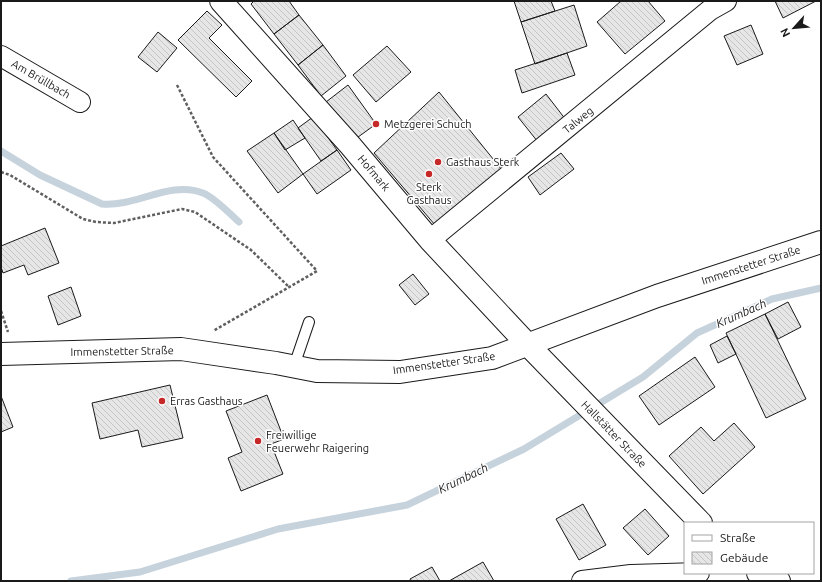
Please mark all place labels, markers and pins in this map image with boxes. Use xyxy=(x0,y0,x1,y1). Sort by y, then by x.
place label: Metzgerei Schuch xyxy=(384,118,472,130)
marker: Metzgerei Schuch xyxy=(371,119,381,129)
place label: Gasthaus Sterk xyxy=(446,156,520,168)
marker: Gasthaus Sterk xyxy=(433,157,443,167)
marker: Sterk Gasthaus xyxy=(424,169,434,179)
place label: Sterk Gasthaus xyxy=(406,181,452,206)
place label: Erras Gasthaus xyxy=(170,395,243,407)
marker: Erras Gasthaus xyxy=(157,396,167,406)
place label: Freiwillige Feuerwehr Raigering xyxy=(266,429,369,454)
marker: Freiwillige Feuerwehr Raigering xyxy=(253,436,263,446)

